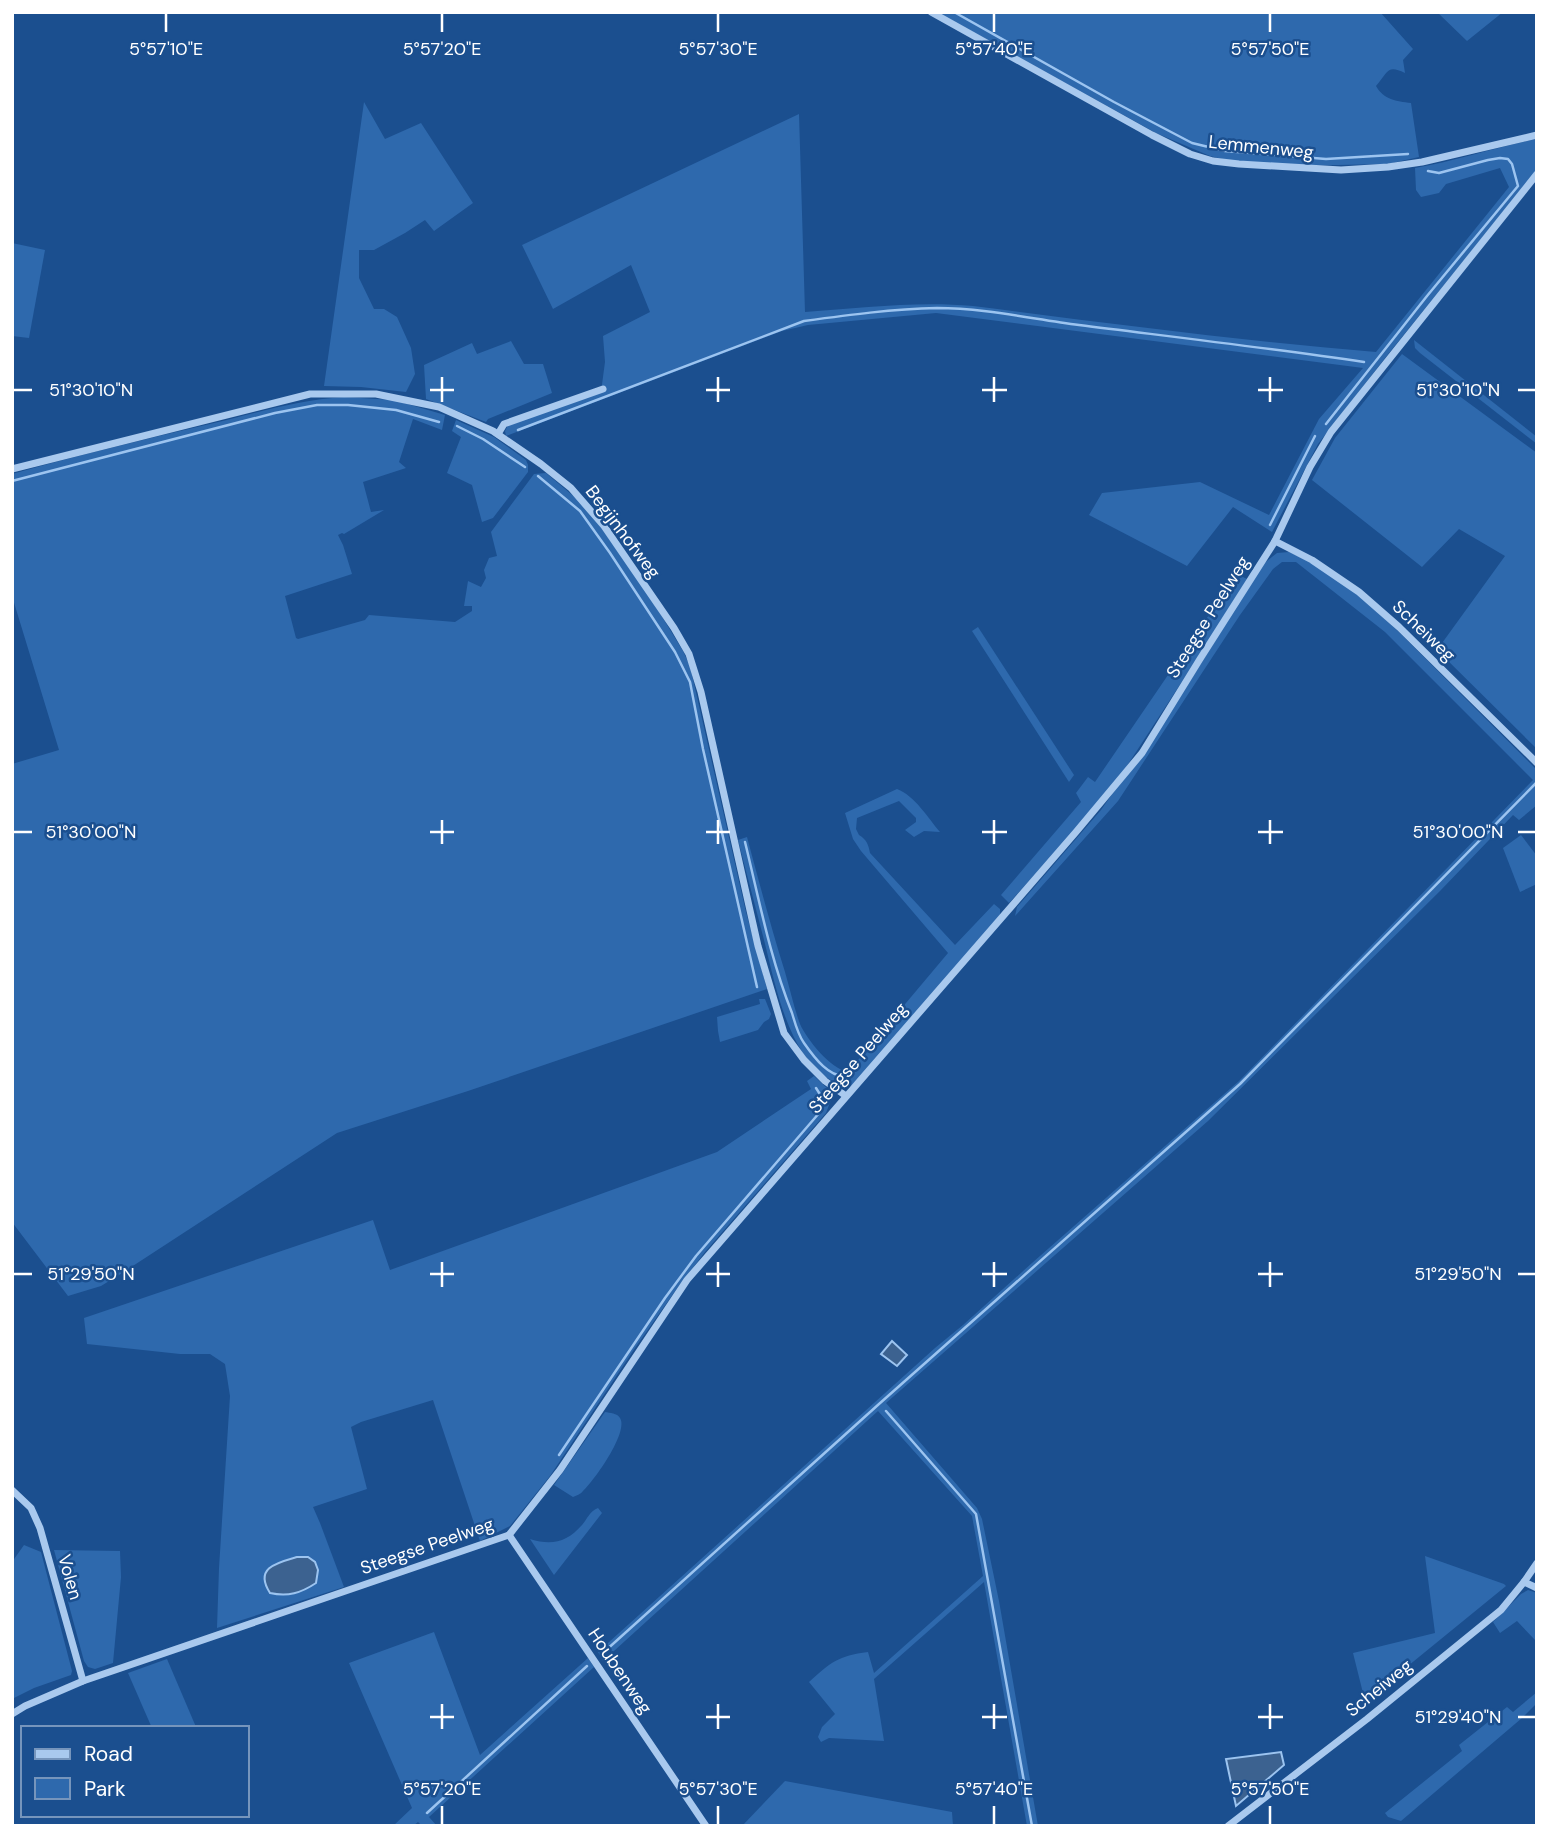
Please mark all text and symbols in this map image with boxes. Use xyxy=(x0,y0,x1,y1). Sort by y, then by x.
text: 5°57'10"E xyxy=(129,37,203,61)
text: 5°57'20"E xyxy=(403,37,481,61)
text: 5°57'30"E xyxy=(678,37,758,61)
text: 5°57'40"E xyxy=(955,37,1033,61)
text: 5°57'50"E xyxy=(1230,37,1310,61)
street label: Lemmenweg xyxy=(1207,130,1315,164)
text: 51°30'10"N xyxy=(49,378,133,402)
text: 51°30'10"N xyxy=(1416,378,1500,402)
street label: Begijnhofweg xyxy=(580,481,666,583)
street label: Steegse Peelweg xyxy=(1161,551,1255,683)
street label: Scheiweg xyxy=(1387,595,1461,667)
text: 51°30'00"N xyxy=(46,820,136,844)
text: 51°30'00"N xyxy=(1413,820,1503,844)
street label: Steegse Peelweg xyxy=(803,997,913,1119)
text: 51°29'50"N xyxy=(47,1262,135,1286)
text: 51°29'50"N xyxy=(1414,1262,1502,1286)
street label: Steegse Peelweg xyxy=(357,1512,497,1580)
street label: Volen xyxy=(52,1552,88,1602)
street label: Houbenweg xyxy=(582,1623,658,1719)
street label: Scheiweg xyxy=(1341,1654,1417,1722)
text: 51°29'40"N xyxy=(1414,1705,1502,1729)
legend xyxy=(21,1726,248,1817)
text: Road xyxy=(84,1740,133,1768)
text: Park xyxy=(84,1775,126,1803)
text: 5°57'20"E xyxy=(403,1777,481,1801)
text: 5°57'30"E xyxy=(678,1777,758,1801)
text: 5°57'40"E xyxy=(955,1777,1033,1801)
text: 5°57'50"E xyxy=(1230,1777,1310,1801)

